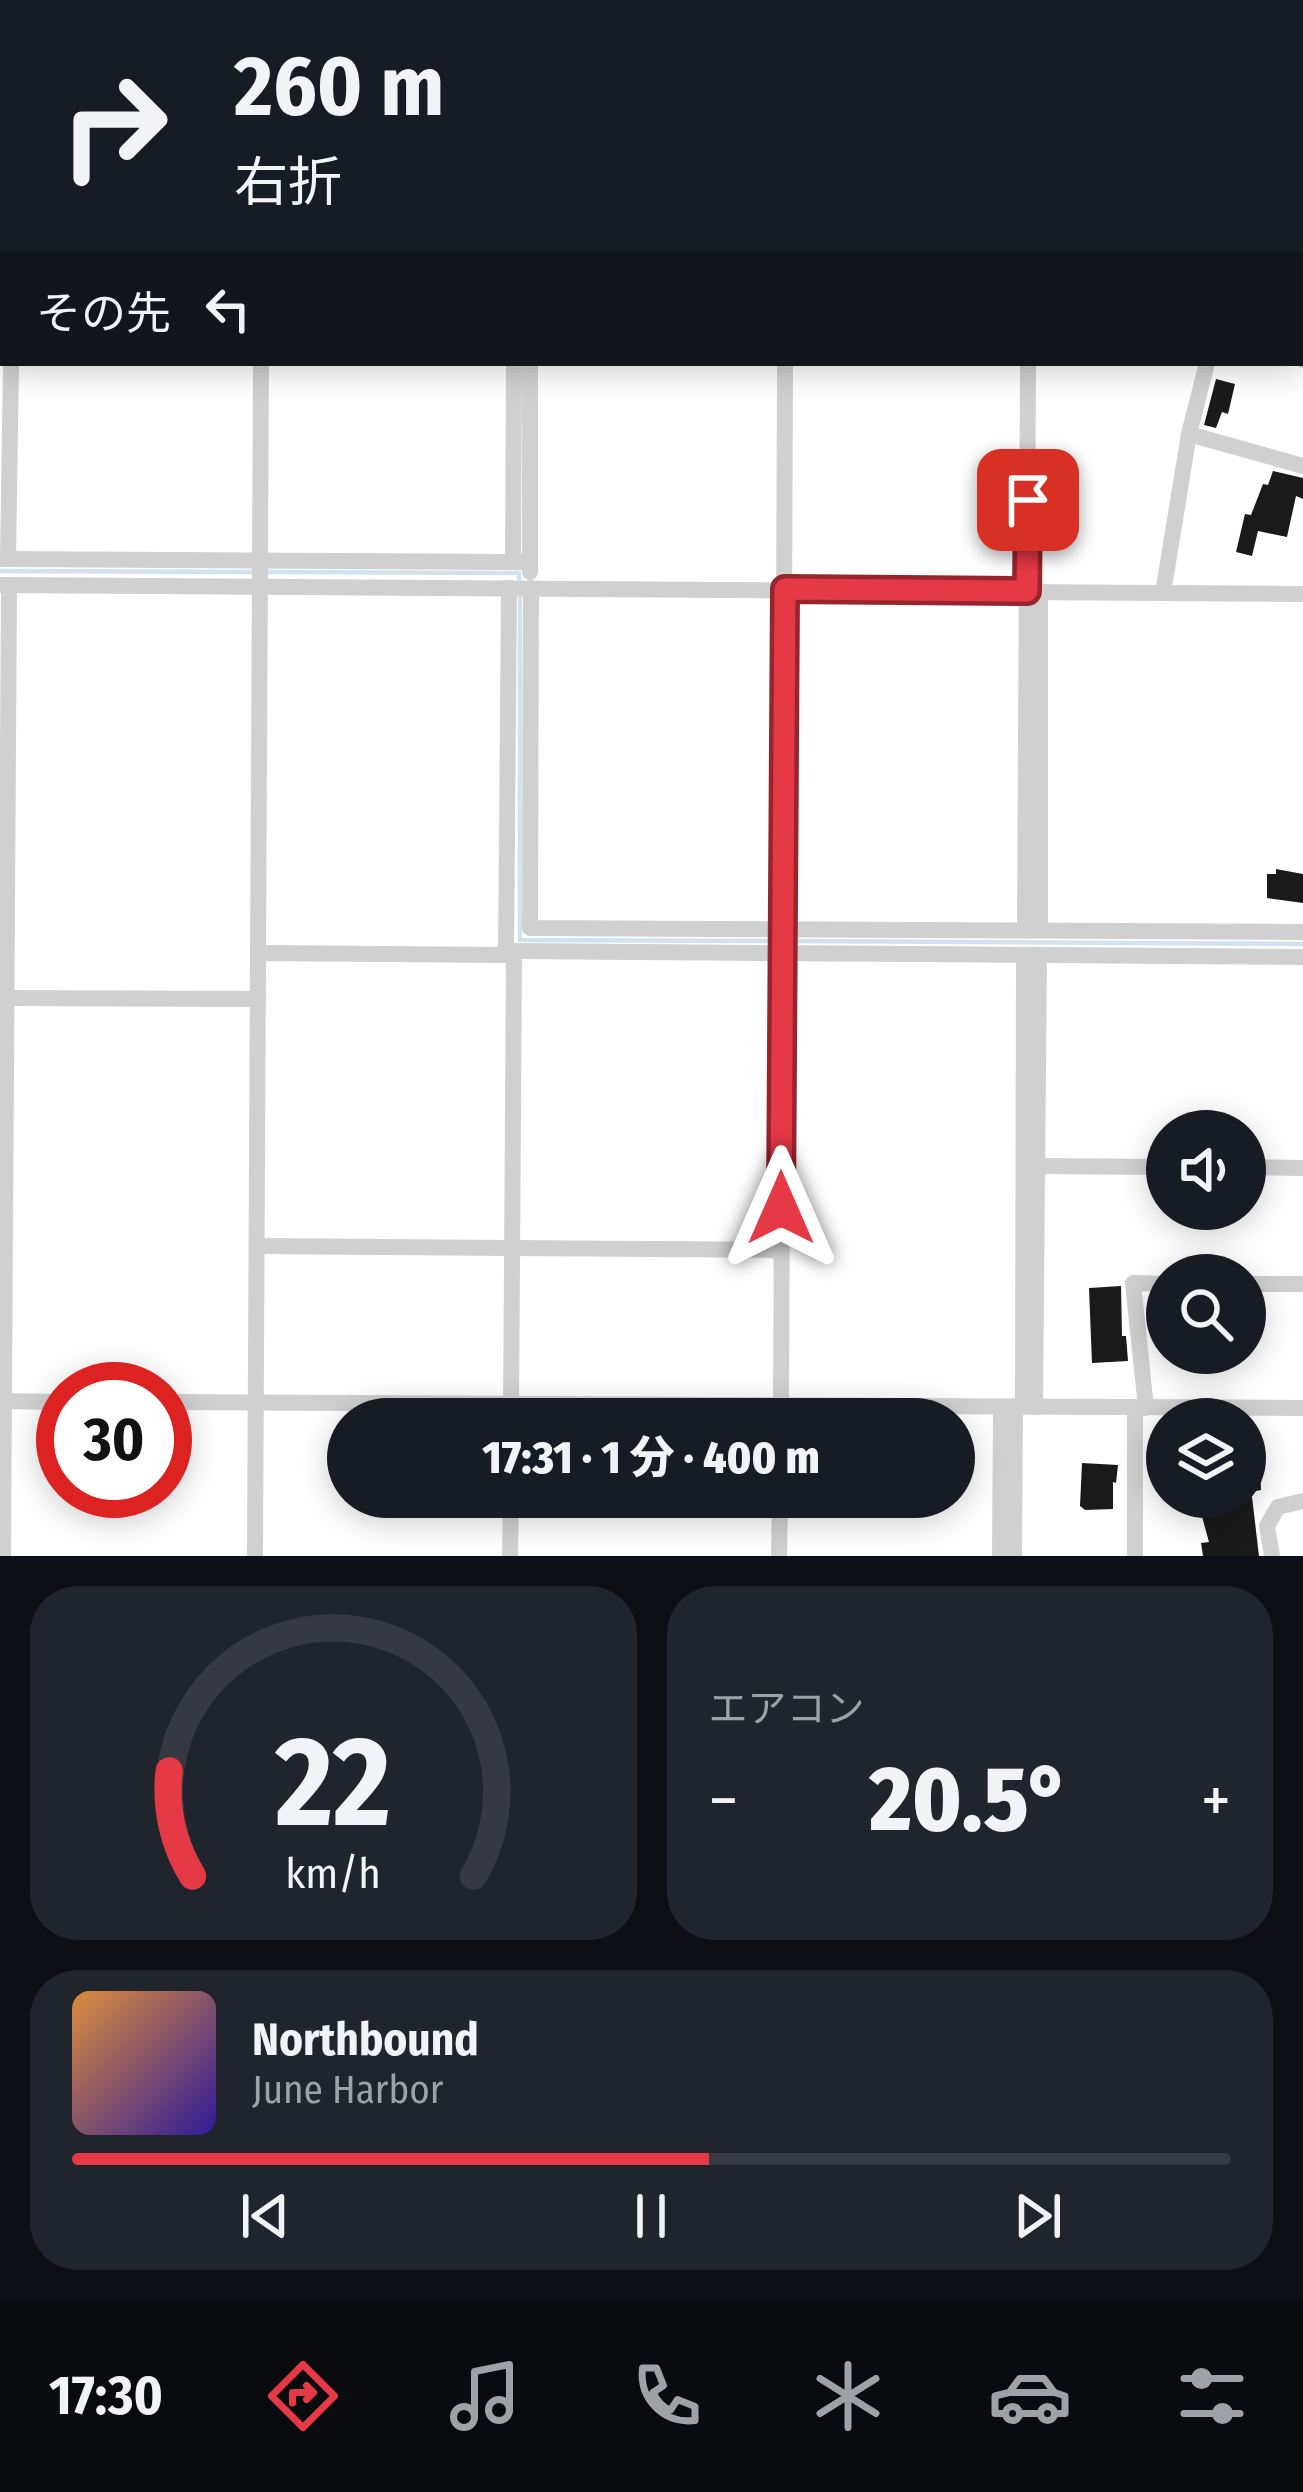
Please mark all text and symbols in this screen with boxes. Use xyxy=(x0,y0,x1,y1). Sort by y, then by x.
text: 260 m xyxy=(234,36,444,137)
icon: right xyxy=(36,48,192,204)
text: 右折 xyxy=(234,151,342,215)
icon: left xyxy=(195,276,261,342)
text: その先 xyxy=(36,287,171,341)
pin xyxy=(977,449,1079,551)
icon: arrive xyxy=(995,467,1061,533)
map controls xyxy=(1146,1110,1266,1518)
button: sound xyxy=(1146,1110,1266,1230)
position arrow xyxy=(718,1145,844,1271)
button: search xyxy=(1146,1254,1266,1374)
speed limit sign: 30 xyxy=(36,1362,192,1518)
button: layers xyxy=(1146,1398,1266,1518)
text: 17:31 · 1 分 · 400 m xyxy=(482,1431,820,1485)
text: エアコン xyxy=(709,1686,865,1732)
text: 22 xyxy=(274,1708,391,1858)
text: 20.5° xyxy=(870,1746,1070,1854)
text: − xyxy=(709,1761,738,1840)
text: + xyxy=(1201,1761,1231,1840)
text: km/h xyxy=(285,1848,381,1899)
text: Northbound xyxy=(252,2013,479,2067)
text: June Harbor xyxy=(252,2067,443,2113)
icon: previous xyxy=(232,2183,298,2249)
icon: pause xyxy=(618,2183,684,2249)
icon: next xyxy=(1005,2183,1071,2249)
icon: directions xyxy=(261,2354,345,2438)
icon: music xyxy=(443,2354,527,2438)
icon: phone xyxy=(625,2354,709,2438)
icon: climate xyxy=(806,2354,890,2438)
icon: car xyxy=(988,2354,1072,2438)
icon: filters xyxy=(1170,2354,1254,2438)
text: 17:30 xyxy=(49,2364,163,2428)

